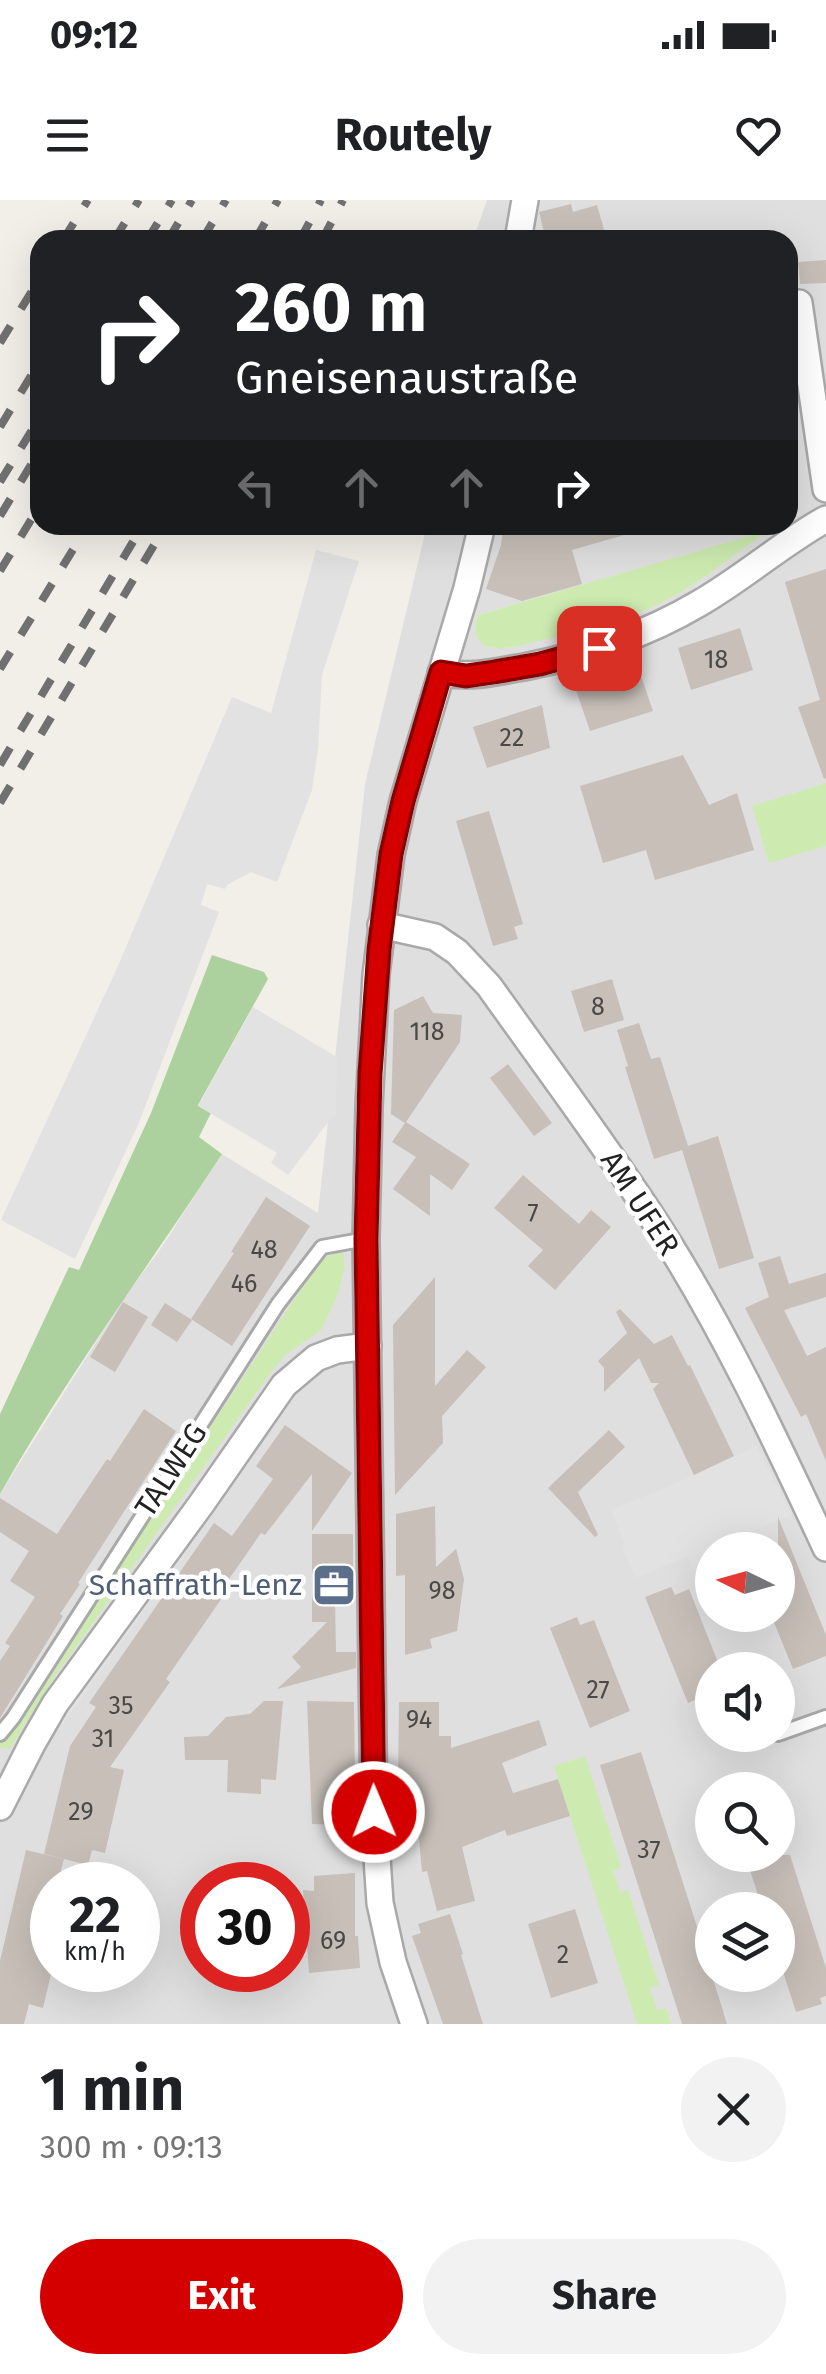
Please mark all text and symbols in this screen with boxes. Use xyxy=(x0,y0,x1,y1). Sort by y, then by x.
text: 09:12 xyxy=(50,12,138,58)
icon: menu xyxy=(40,108,95,163)
text: Routely xyxy=(335,108,491,162)
icon: heart xyxy=(731,108,786,163)
text: 260 m xyxy=(235,266,427,350)
icon: right xyxy=(70,270,200,400)
text: Gneisenaustraße xyxy=(235,351,578,405)
icon: left xyxy=(229,460,284,515)
icon: ahead xyxy=(334,460,389,515)
icon: ahead xyxy=(439,460,494,515)
icon: right xyxy=(544,460,599,515)
pin xyxy=(557,606,642,691)
icon: arrive xyxy=(572,621,627,676)
house number: 18 xyxy=(704,645,728,675)
house number: 22 xyxy=(500,723,524,753)
house number: 8 xyxy=(591,992,605,1022)
house number: 118 xyxy=(409,1017,445,1047)
street label: AM UFER xyxy=(593,1144,687,1262)
house number: 7 xyxy=(527,1198,539,1228)
house number: 48 xyxy=(250,1235,278,1265)
house number: 46 xyxy=(231,1269,257,1299)
street label: TALWEG xyxy=(127,1416,215,1524)
north arrow xyxy=(695,1532,795,1632)
map controls xyxy=(695,1532,795,1992)
office icon: Schaffrath-Lenz xyxy=(311,1562,357,1608)
place label: Schaffrath-Lenz xyxy=(89,1567,302,1603)
house number: 98 xyxy=(429,1576,455,1606)
button: sound xyxy=(695,1652,795,1752)
house number: 27 xyxy=(586,1675,610,1705)
house number: 35 xyxy=(108,1691,134,1721)
house number: 94 xyxy=(406,1705,432,1735)
house number: 31 xyxy=(92,1724,114,1754)
position arrow xyxy=(322,1760,426,1864)
button: search xyxy=(695,1772,795,1872)
house number: 29 xyxy=(68,1797,94,1827)
house number: 37 xyxy=(637,1835,661,1865)
speed limit sign: 30 xyxy=(180,1862,310,1992)
text: 22 xyxy=(69,1885,121,1945)
button: layers xyxy=(695,1892,795,1992)
house number: 69 xyxy=(320,1926,346,1956)
text: km/h xyxy=(64,1937,126,1967)
house number: 2 xyxy=(557,1940,569,1970)
text: 1 min xyxy=(40,2054,184,2126)
button: close xyxy=(681,2057,786,2162)
text: 300 m · 09:13 xyxy=(40,2128,223,2166)
button: Exit xyxy=(40,2239,403,2354)
button: Share xyxy=(423,2239,786,2354)

